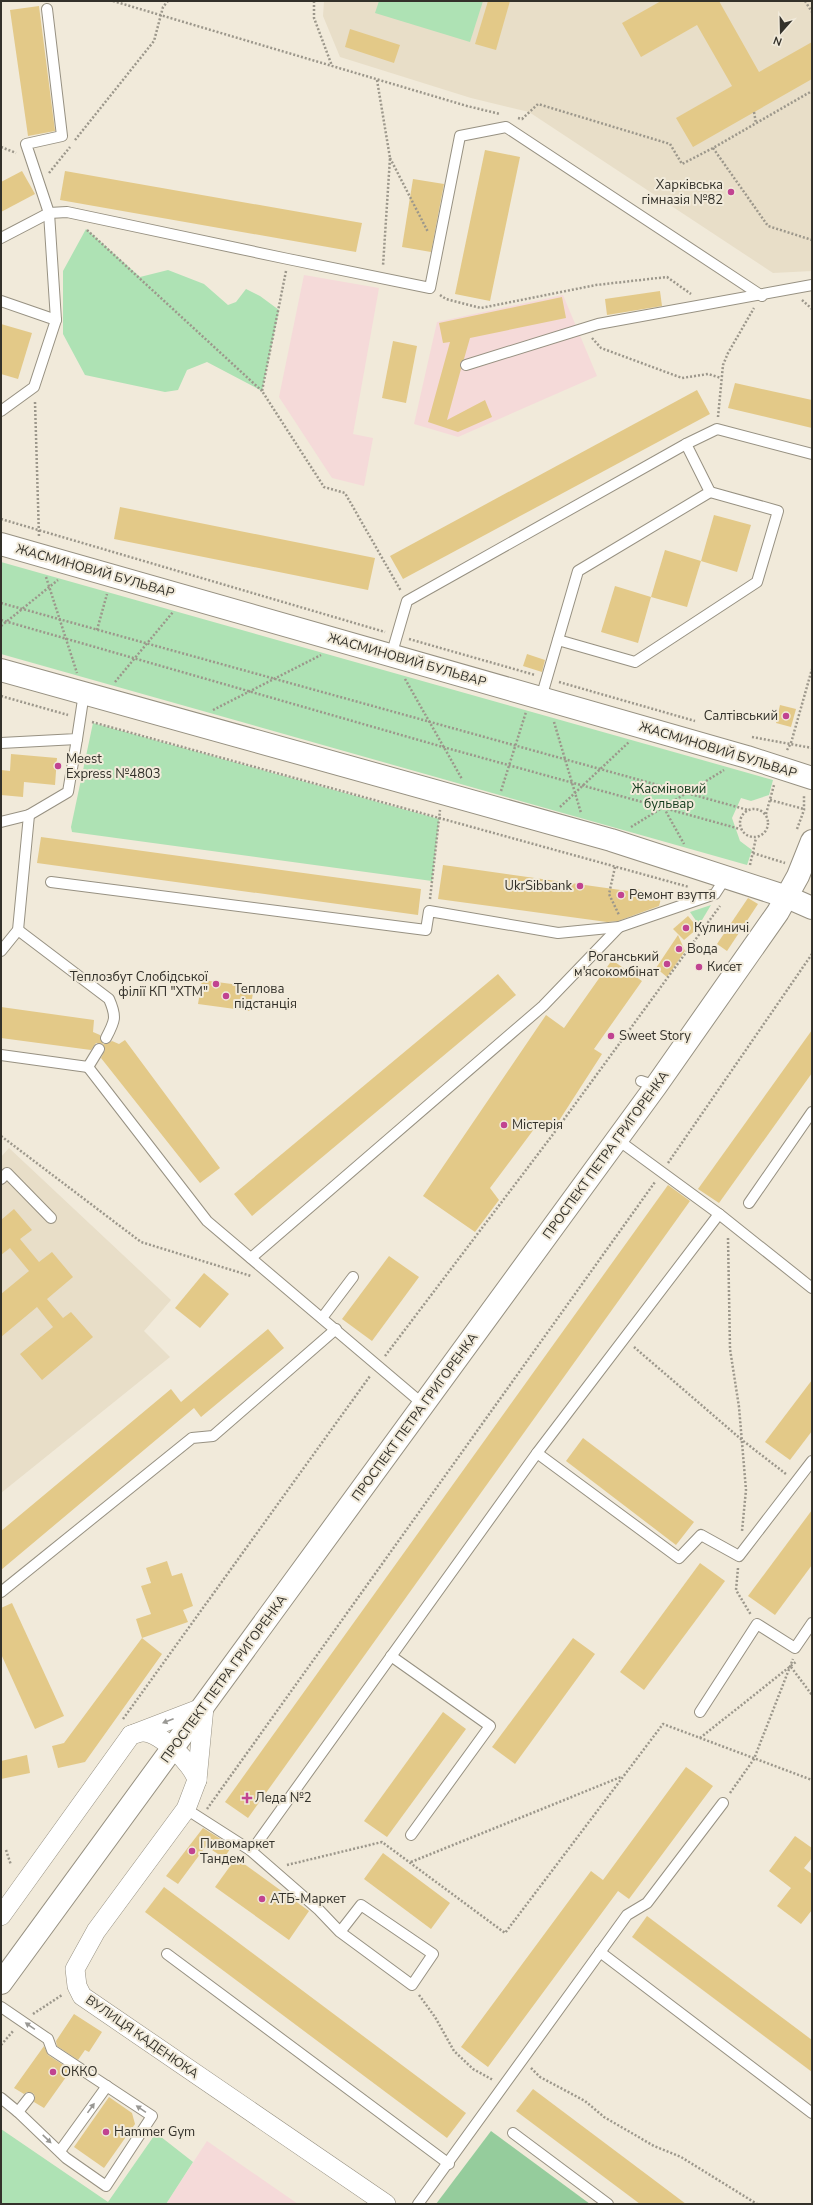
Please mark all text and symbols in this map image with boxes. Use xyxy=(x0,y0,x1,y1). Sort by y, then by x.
north arrow xyxy=(761,12,801,52)
text: N xyxy=(771,32,784,49)
place label: Харківська гімназія №82 xyxy=(641,176,723,209)
marker: Харківська гімназія №82 xyxy=(726,187,736,197)
street label: ЖАСМИНОВИЙ БУЛЬВАР xyxy=(14,539,176,602)
street label: ЖАСМИНОВИЙ БУЛЬВАР xyxy=(326,628,488,691)
place label: Салтівський xyxy=(704,707,778,725)
marker: Салтівський xyxy=(781,711,791,721)
street label: ЖАСМИНОВИЙ БУЛЬВАР xyxy=(637,716,799,783)
place label: Meest Express №4803 xyxy=(66,750,161,783)
marker: Meest Express №4803 xyxy=(53,761,63,771)
park label: Жасміновий бульвар xyxy=(632,780,706,813)
place label: UkrSibbank xyxy=(504,877,572,895)
marker: UkrSibbank xyxy=(575,881,585,891)
place label: Ремонт взуття xyxy=(629,886,716,904)
marker: Ремонт взуття xyxy=(616,890,626,900)
place label: Кулиничі xyxy=(694,919,749,937)
marker: Кулиничі xyxy=(681,923,691,933)
place label: Вода xyxy=(687,940,718,958)
marker: Вода xyxy=(674,944,684,954)
place label: Роганський м'ясокомбінат xyxy=(574,948,659,981)
place label: Кисет xyxy=(707,958,742,976)
marker: Роганський м'ясокомбінат xyxy=(662,959,672,969)
marker: Кисет xyxy=(694,962,704,972)
place label: Теплозбут Слобідської філії КП "ХТМ" xyxy=(70,968,209,1001)
marker: Теплозбут Слобідської філії КП "ХТМ" xyxy=(211,979,221,989)
place label: Теплова підстанція xyxy=(234,980,297,1013)
marker: Теплова підстанція xyxy=(221,991,231,1001)
place label: Sweet Story xyxy=(619,1027,691,1045)
marker: Sweet Story xyxy=(606,1031,616,1041)
street label: ПРОСПЕКТ ПЕТРА ГРИГОРЕНКА xyxy=(539,1067,673,1243)
place label: Містерія xyxy=(512,1116,563,1134)
marker: Містерія xyxy=(499,1120,509,1130)
street label: ПРОСПЕКТ ПЕТРА ГРИГОРЕНКА xyxy=(348,1329,482,1505)
street label: ПРОСПЕКТ ПЕТРА ГРИГОРЕНКА xyxy=(157,1591,291,1767)
one-way arrow xyxy=(161,1718,173,1724)
place label: Леда №2 xyxy=(255,1789,312,1807)
marker: Леда №2 xyxy=(242,1793,252,1803)
place label: Пивомаркет Тандем xyxy=(200,1835,275,1868)
marker: Пивомаркет Тандем xyxy=(187,1846,197,1856)
place label: АТБ-Маркет xyxy=(270,1890,346,1908)
marker: АТБ-Маркет xyxy=(257,1894,267,1904)
street label: ВУЛИЦЯ КАДЕНЮКА xyxy=(82,1991,203,2083)
one-way arrow xyxy=(25,2022,35,2030)
place label: ОККО xyxy=(61,2063,98,2081)
marker: ОККО xyxy=(48,2067,58,2077)
one-way arrow xyxy=(87,2103,95,2114)
one-way arrow xyxy=(136,2105,146,2113)
place label: Hammer Gym xyxy=(114,2123,195,2141)
marker: Hammer Gym xyxy=(101,2127,111,2137)
one-way arrow xyxy=(42,2134,52,2144)

